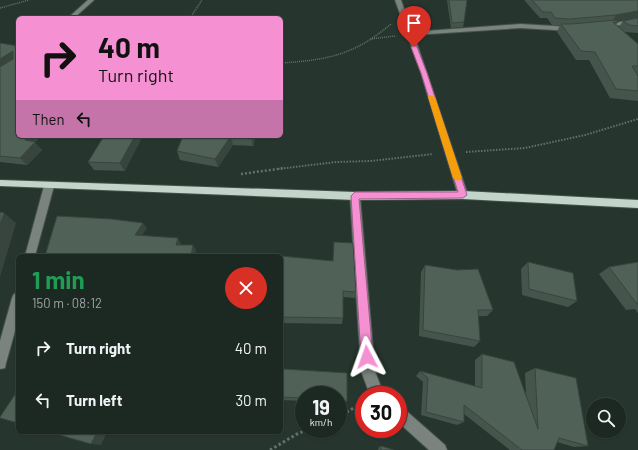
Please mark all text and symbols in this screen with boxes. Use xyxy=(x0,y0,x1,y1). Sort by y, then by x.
pin xyxy=(397,6,431,47)
icon: arrive xyxy=(403,12,425,34)
text: 40 m xyxy=(98,30,160,64)
icon: right xyxy=(32,32,84,84)
text: Turn right xyxy=(98,64,174,86)
icon: left xyxy=(73,108,95,130)
text: Then xyxy=(32,110,65,128)
text: 1 min xyxy=(32,265,85,294)
button: close xyxy=(225,267,267,309)
text: 150 m · 08:12 xyxy=(32,295,102,311)
position arrow xyxy=(346,336,388,378)
icon: right xyxy=(32,337,54,359)
text: Turn right xyxy=(66,339,131,357)
text: 40 m xyxy=(235,339,267,357)
speed limit sign: 30 xyxy=(355,386,407,438)
icon: left xyxy=(32,389,54,411)
text: Turn left xyxy=(66,391,122,409)
text: 30 m xyxy=(235,391,267,409)
text: 19 xyxy=(312,395,330,419)
map controls xyxy=(586,398,626,438)
button: search xyxy=(586,398,626,438)
text: km/h xyxy=(310,416,332,428)

